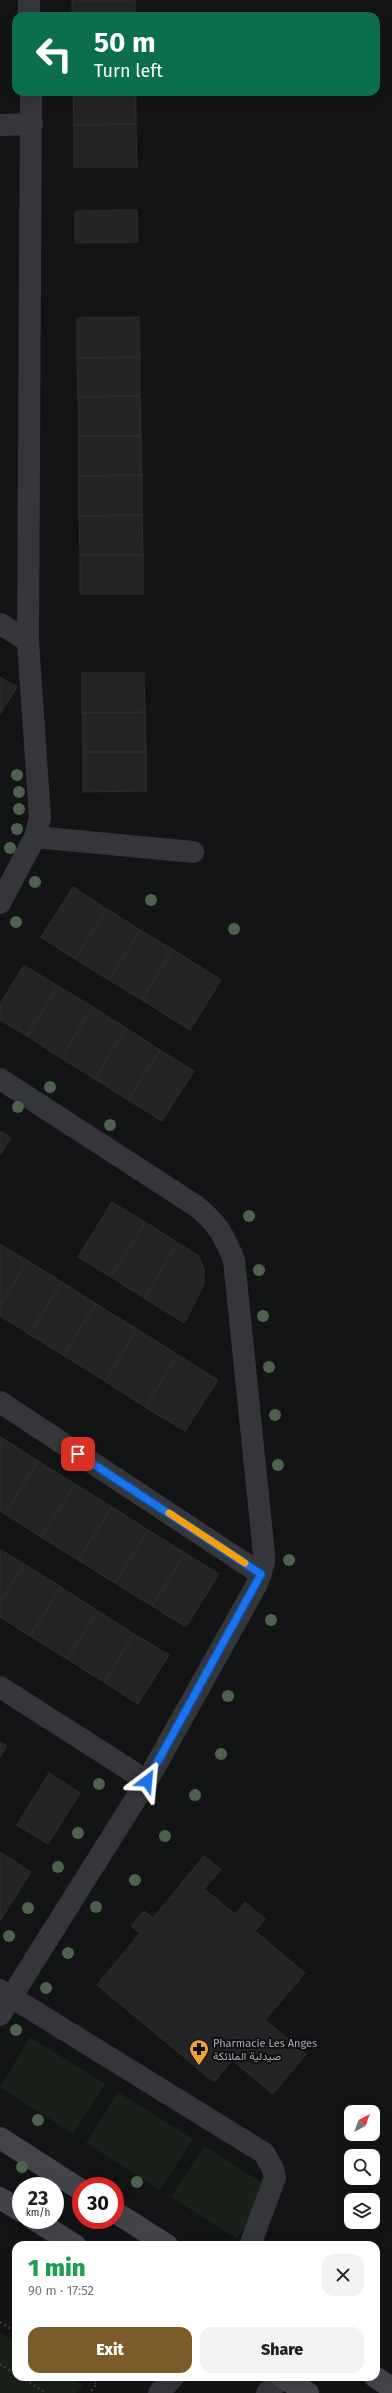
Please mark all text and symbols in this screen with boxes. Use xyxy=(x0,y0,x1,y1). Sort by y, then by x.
text: 50 m xyxy=(94,26,156,59)
icon: left xyxy=(28,28,80,80)
text: Turn left xyxy=(94,60,163,82)
pin xyxy=(61,1437,95,1471)
icon: arrive xyxy=(67,1443,89,1465)
position arrow xyxy=(126,1760,168,1802)
place label: Pharmacie Les Anges صيدلية الملائكة xyxy=(213,2037,317,2063)
pharmacy icon: Pharmacie Les Anges صيدلية الملائكة xyxy=(188,2038,210,2066)
north arrow xyxy=(344,2105,380,2141)
map controls xyxy=(344,2105,380,2229)
button: search xyxy=(344,2149,380,2185)
speed limit sign: 30 xyxy=(72,2177,124,2229)
text: 23 xyxy=(28,2186,48,2210)
button: layers xyxy=(344,2193,380,2229)
text: km/h xyxy=(26,2207,50,2219)
text: 1 min xyxy=(28,2254,86,2282)
button: close xyxy=(322,2254,364,2296)
text: 90 m · 17:52 xyxy=(28,2283,94,2298)
button: Exit xyxy=(28,2327,192,2373)
button: Share xyxy=(200,2327,364,2373)

